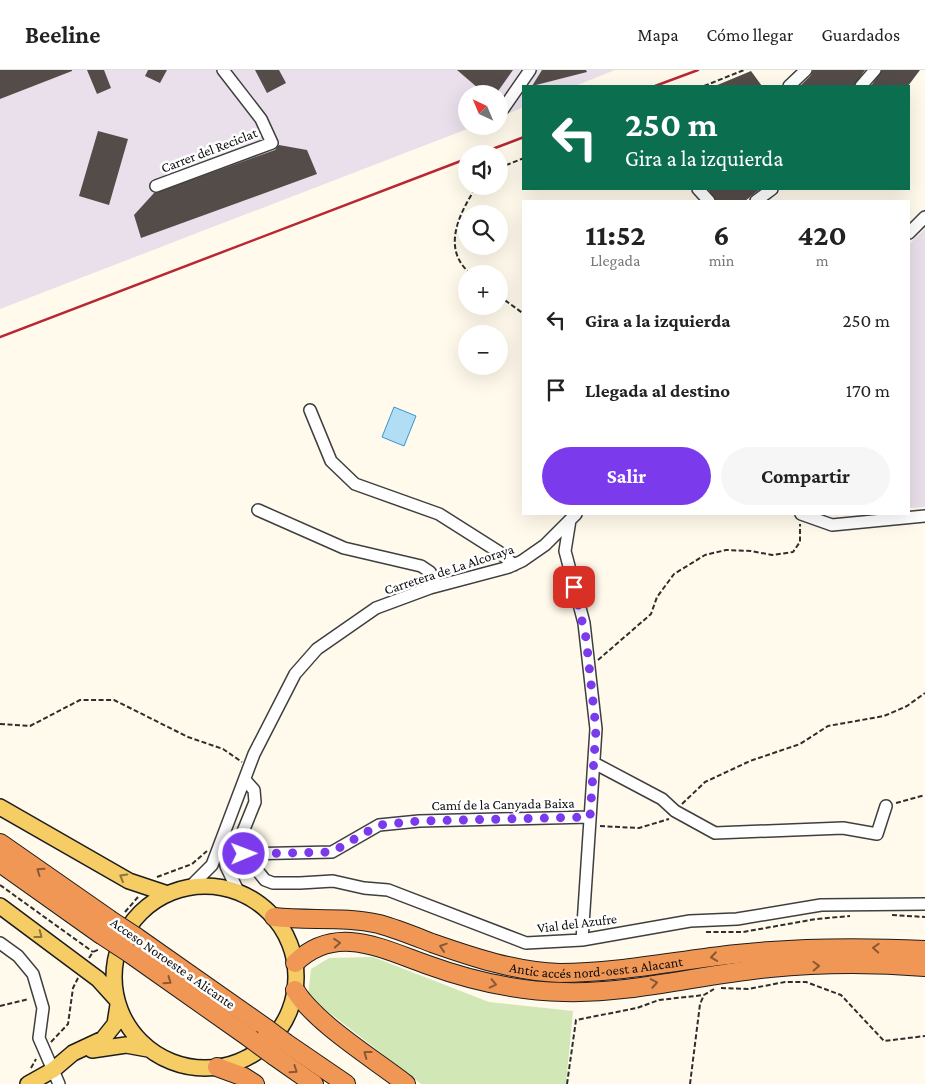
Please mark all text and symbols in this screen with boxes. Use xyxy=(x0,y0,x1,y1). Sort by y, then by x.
text: Beeline xyxy=(25,21,100,48)
text: Mapa xyxy=(637,25,678,45)
text: Cómo llegar xyxy=(706,25,793,45)
text: Guardados xyxy=(821,25,900,45)
north arrow xyxy=(458,85,508,135)
map controls xyxy=(458,85,508,375)
icon: left xyxy=(542,105,607,170)
text: 250 m xyxy=(625,105,718,144)
street label: Carrer del Reciclat xyxy=(159,124,260,176)
button: sound xyxy=(458,145,508,195)
text: Gira a la izquierda xyxy=(625,146,783,171)
button: search xyxy=(458,205,508,255)
text: 11:52 xyxy=(585,218,645,251)
text: 6 xyxy=(713,218,730,251)
text: 420 xyxy=(797,218,847,251)
text: Llegada xyxy=(590,252,640,269)
text: min xyxy=(709,252,734,269)
text: m xyxy=(816,252,829,269)
button: + xyxy=(458,265,508,315)
icon: left xyxy=(542,306,570,334)
text: Gira a la izquierda xyxy=(585,310,731,331)
text: 250 m xyxy=(842,310,890,331)
button: − xyxy=(458,325,508,375)
icon: arrive xyxy=(542,376,570,404)
text: Llegada al destino xyxy=(585,380,730,401)
text: 170 m xyxy=(846,380,890,401)
button: Salir xyxy=(542,447,711,505)
button: Compartir xyxy=(721,447,890,505)
street label: Carretera de La Alcoraya xyxy=(382,540,516,598)
pin xyxy=(553,566,595,608)
icon: arrive xyxy=(560,573,588,601)
street label: Camí de la Canyada Baixa xyxy=(431,795,575,813)
position arrow xyxy=(217,827,269,879)
one-way arrow xyxy=(36,868,46,877)
one-way arrow xyxy=(119,874,128,884)
street label: Vial del Azufre xyxy=(536,910,618,936)
street label: Acceso Noroeste a Alicante xyxy=(108,914,238,1012)
one-way arrow xyxy=(33,929,43,938)
one-way arrow xyxy=(333,937,341,948)
one-way arrow xyxy=(440,942,448,952)
one-way arrow xyxy=(872,942,880,953)
one-way arrow xyxy=(710,951,718,962)
street label: Antic accés nord-oest a Alacant xyxy=(508,953,684,981)
one-way arrow xyxy=(812,960,820,971)
one-way arrow xyxy=(163,975,172,984)
one-way arrow xyxy=(489,978,498,989)
one-way arrow xyxy=(650,979,659,989)
one-way arrow xyxy=(364,1052,373,1060)
one-way arrow xyxy=(288,1064,298,1073)

